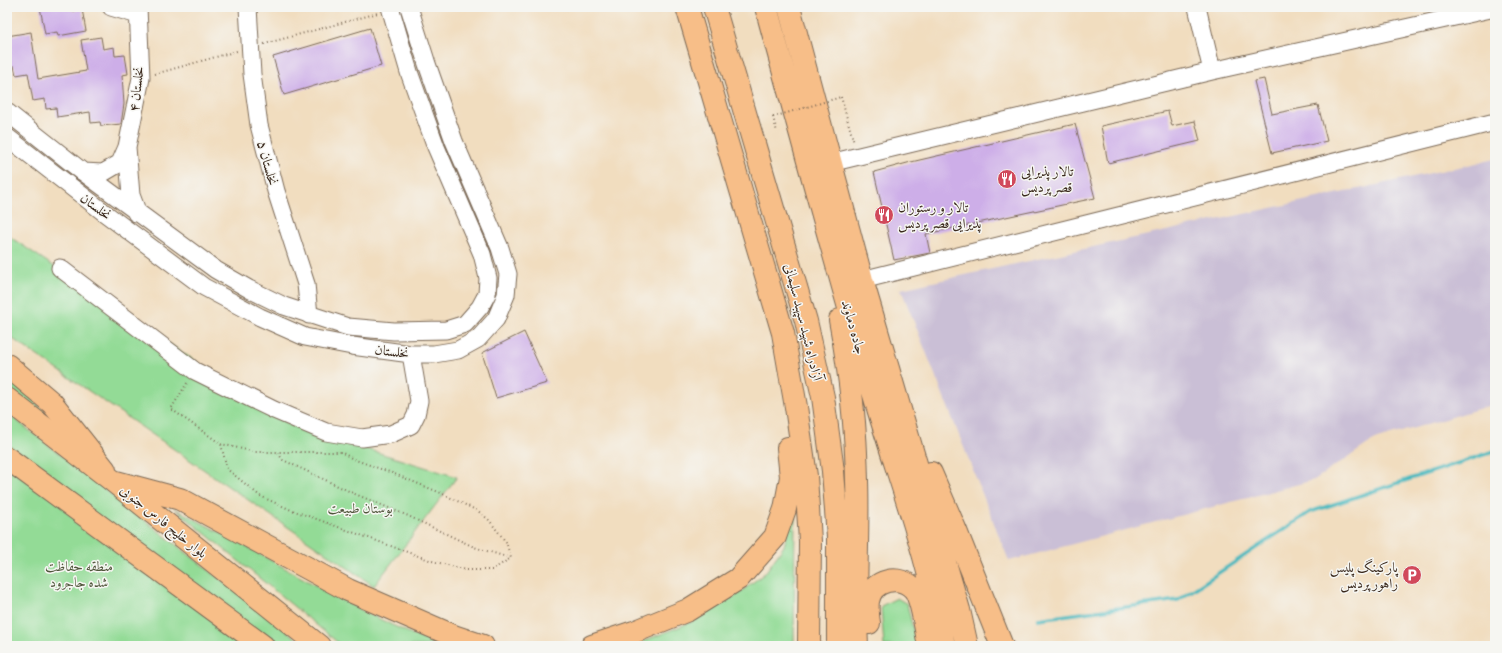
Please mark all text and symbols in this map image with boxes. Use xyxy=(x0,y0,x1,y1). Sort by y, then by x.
street label: نخلستان ۴ xyxy=(125,65,149,113)
street label: نخلستان ۵ xyxy=(252,139,282,188)
place label: تالار پذیرایی قصر پردیس xyxy=(1021,163,1074,197)
restaurant icon: تالار پذیرایی قصر پردیس xyxy=(996,168,1018,190)
street label: نخلستان xyxy=(76,189,115,224)
place label: تالار و رستوران پذیرایی قصر پردیس xyxy=(898,199,981,233)
restaurant icon: تالار و رستوران پذیرایی قصر پردیس xyxy=(873,204,895,226)
street label: آزادراه شهید سپهبد سلیمانی xyxy=(780,262,827,385)
street label: جاده دماوند xyxy=(837,298,869,357)
street label: نخلستان xyxy=(374,341,410,363)
street label: بلوار خلیج فارس جنوبی xyxy=(114,481,211,565)
park label: بوستان طبیعت xyxy=(327,500,393,518)
park label: منطقه حفاظت شده جاجرود xyxy=(45,558,113,592)
place label: پارکینگ پلیس راهور پردیس xyxy=(1330,558,1399,593)
parking icon: پارکینگ پلیس راهور پردیس xyxy=(1401,564,1423,586)

